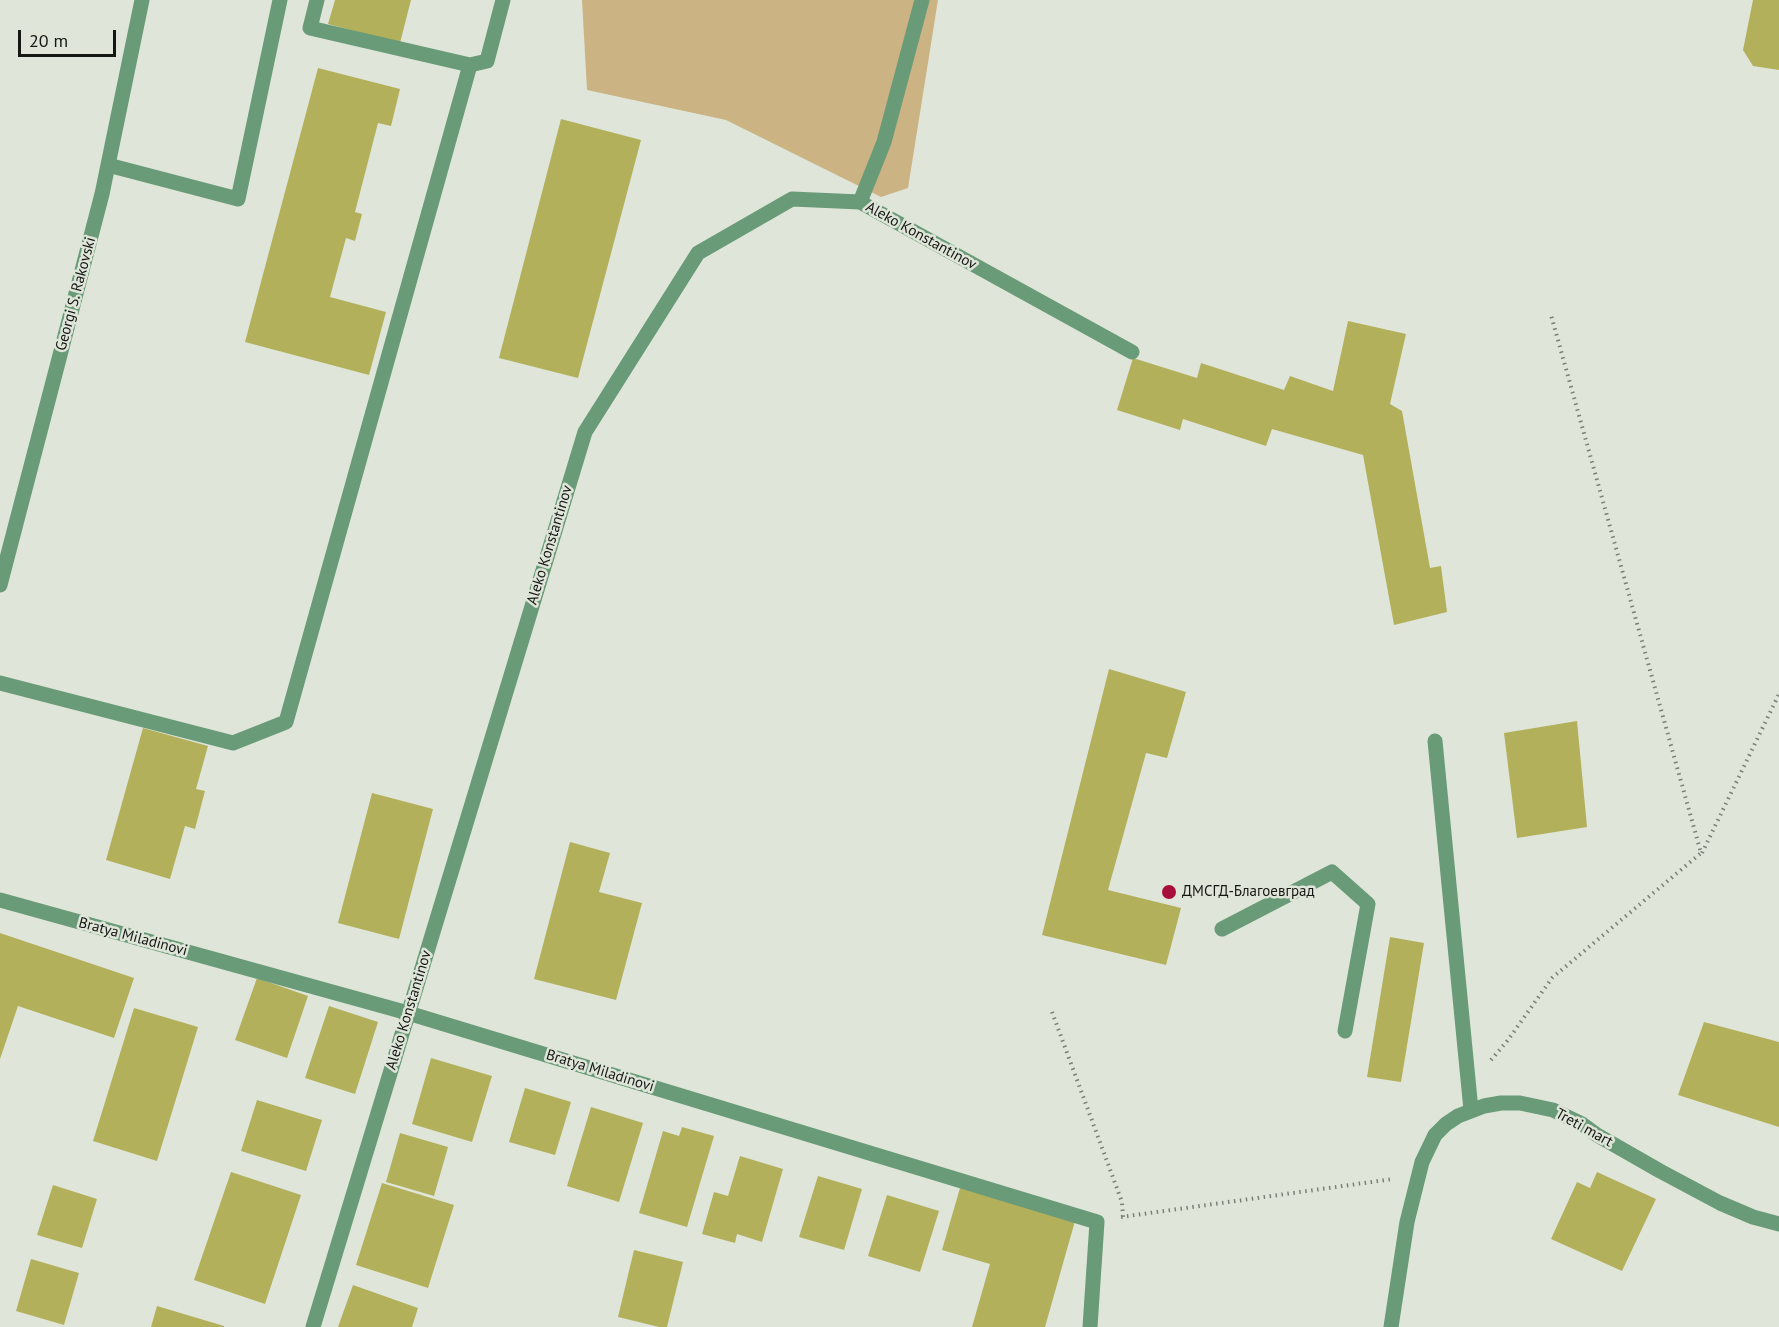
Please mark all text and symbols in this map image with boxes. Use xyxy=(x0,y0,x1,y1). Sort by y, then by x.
scale bar xyxy=(21,18,118,56)
text: 20 m xyxy=(29,29,68,52)
street label: Aleko Konstantinov xyxy=(862,198,980,274)
street label: Georgi S. Rakovski xyxy=(52,235,100,353)
street label: Aleko Konstantinov xyxy=(523,483,577,607)
marker: ДМСГД-Благоевград xyxy=(1160,883,1178,901)
place label: ДМСГД-Благоевград xyxy=(1182,883,1315,901)
street label: Bratya Miladinovi xyxy=(77,914,189,960)
street label: Aleko Konstantinov xyxy=(382,948,436,1072)
street label: Bratya Miladinovi xyxy=(544,1046,656,1096)
street label: Treti mart xyxy=(1552,1105,1616,1151)

